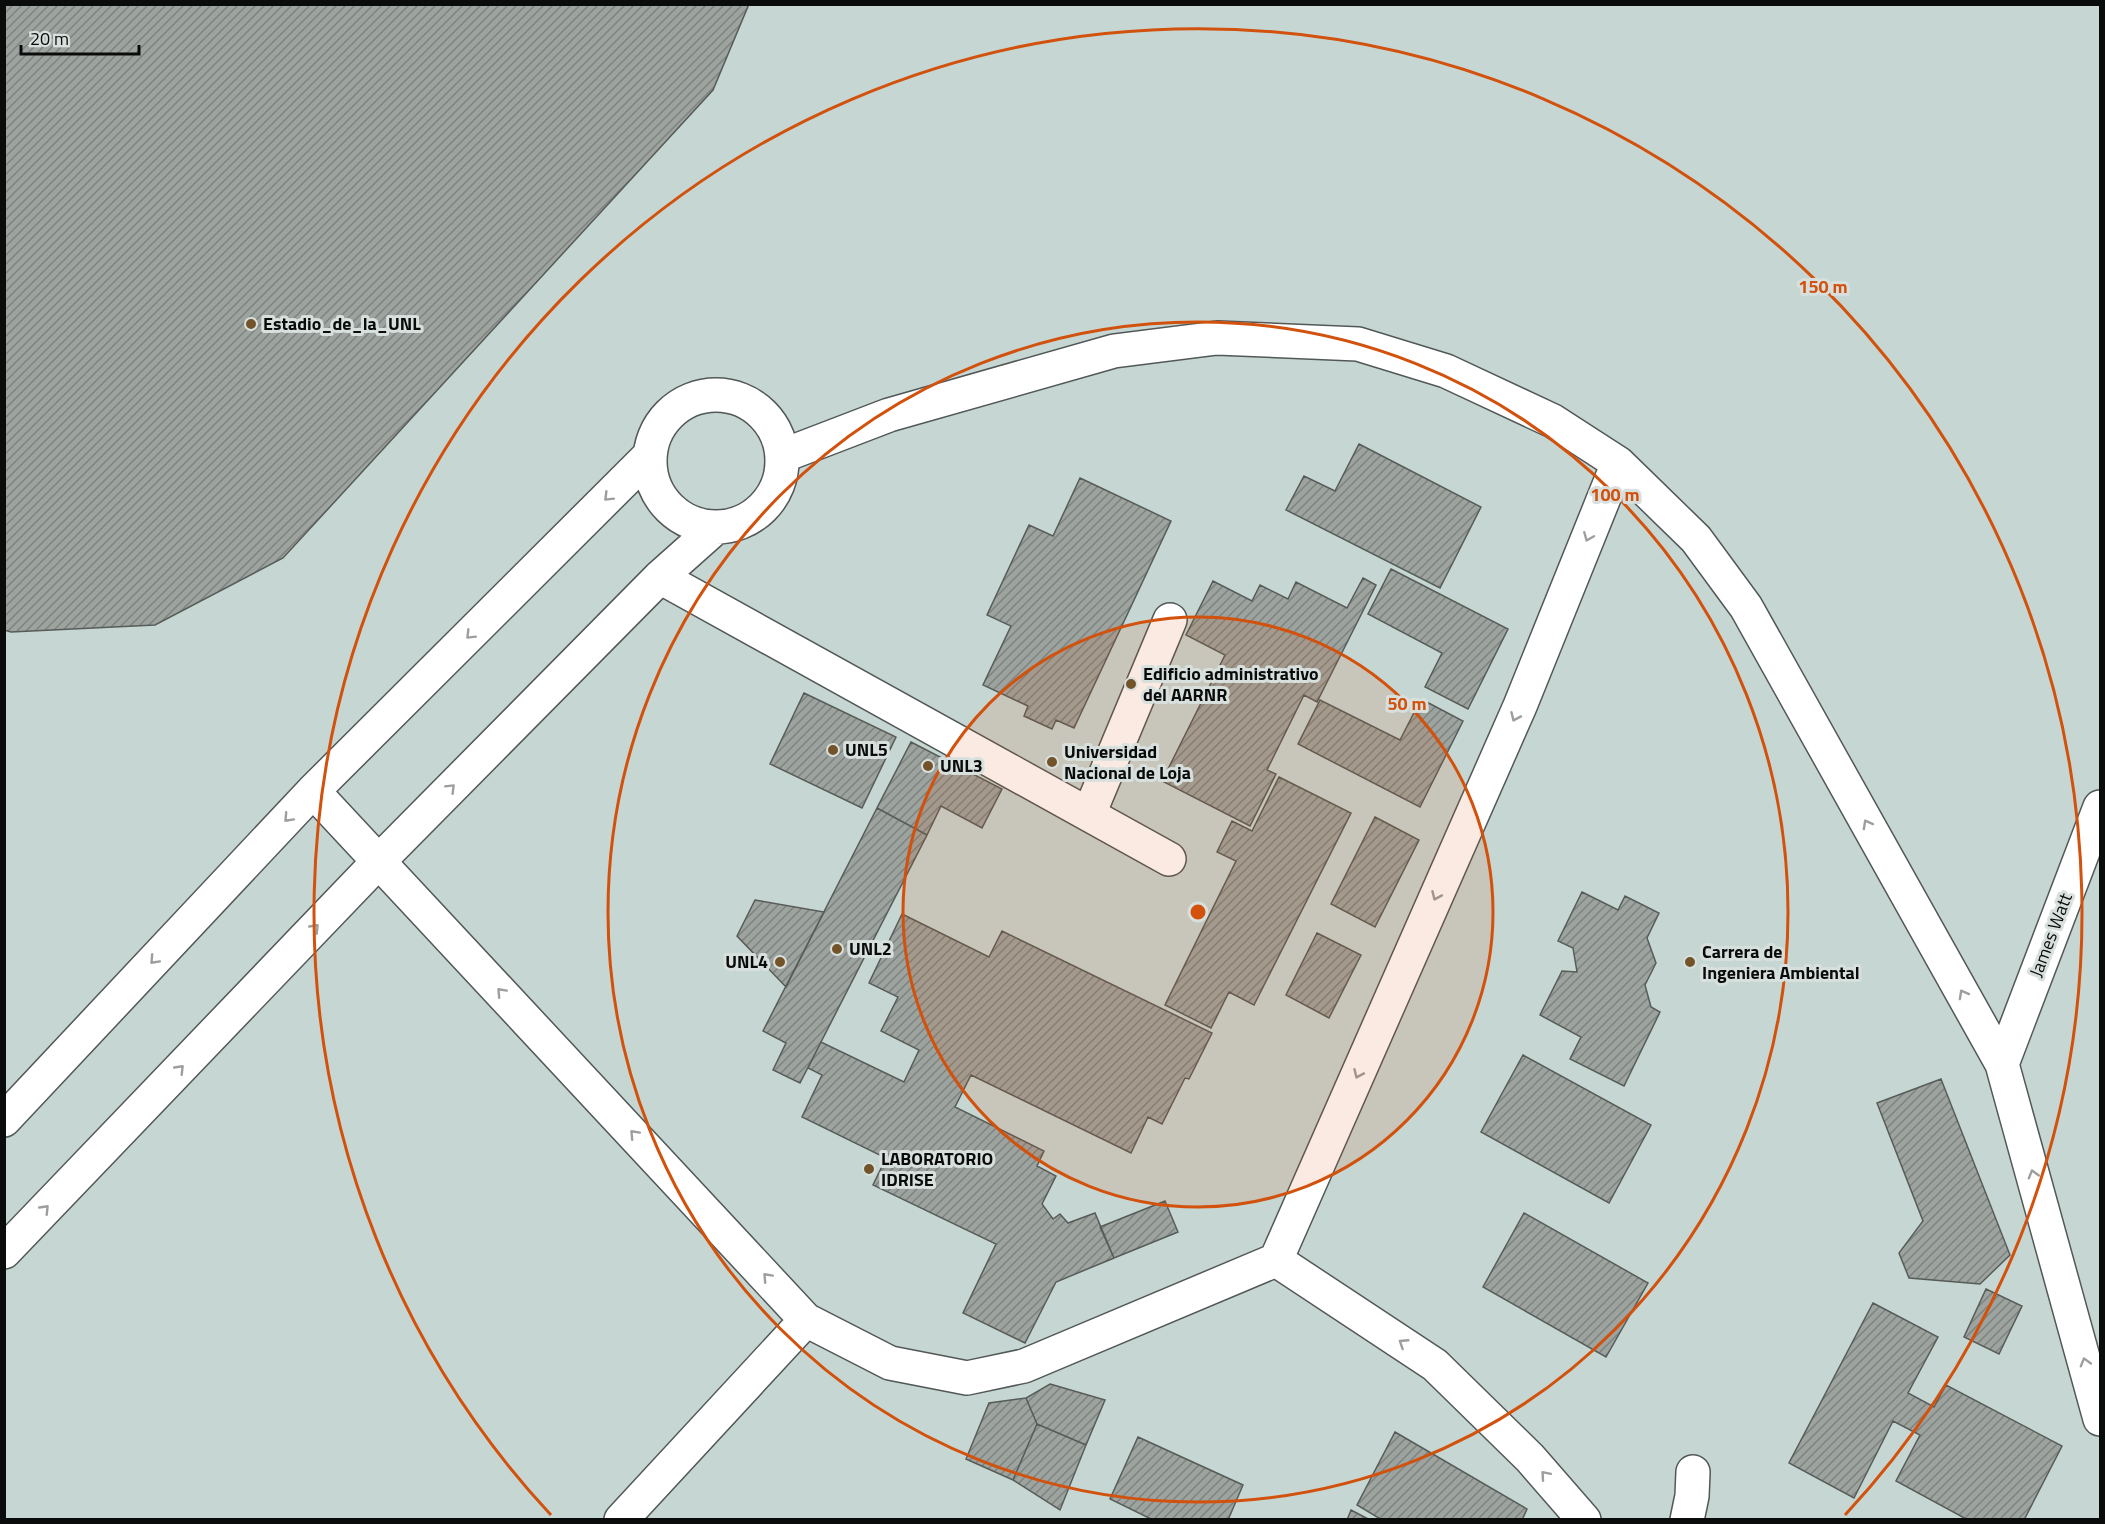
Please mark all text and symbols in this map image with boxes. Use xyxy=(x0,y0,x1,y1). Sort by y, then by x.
scale bar xyxy=(21,18,140,56)
text: 20 m xyxy=(30,25,69,52)
text: 150 m xyxy=(1798,273,1848,300)
place label: Estadio_de_la_UNL xyxy=(263,310,421,337)
marker: Estadio_de_la_UNL xyxy=(244,317,258,331)
text: 100 m xyxy=(1590,481,1640,508)
one-way arrow xyxy=(604,491,615,501)
one-way arrow xyxy=(1583,530,1595,541)
one-way arrow xyxy=(466,628,476,639)
place label: Edificio administrativo del AARNR xyxy=(1143,660,1319,708)
marker: Edificio administrativo del AARNR xyxy=(1124,677,1138,691)
text: 50 m xyxy=(1387,690,1427,717)
one-way arrow xyxy=(1510,711,1522,722)
place label: UNL5 xyxy=(845,736,888,763)
place label: Universidad Nacional de Loja xyxy=(1064,738,1191,786)
marker: UNL5 xyxy=(826,743,840,757)
place label: UNL3 xyxy=(940,752,983,779)
marker: Universidad Nacional de Loja xyxy=(1045,755,1059,769)
marker: UNL3 xyxy=(921,759,935,773)
one-way arrow xyxy=(444,784,454,795)
one-way arrow xyxy=(284,811,295,822)
one-way arrow xyxy=(1863,819,1875,830)
street label: James Watt xyxy=(2022,888,2079,981)
one-way arrow xyxy=(1431,889,1443,900)
centre of rings xyxy=(1188,902,1208,922)
one-way arrow xyxy=(307,924,318,935)
place label: UNL2 xyxy=(849,935,892,962)
place label: Carrera de Ingeniera Ambiental xyxy=(1702,938,1860,986)
marker: UNL2 xyxy=(830,942,844,956)
place label: UNL4 xyxy=(725,948,768,975)
one-way arrow xyxy=(151,953,162,964)
marker: UNL4 xyxy=(773,955,787,969)
marker: Carrera de Ingeniera Ambiental xyxy=(1683,955,1697,969)
one-way arrow xyxy=(497,988,508,998)
one-way arrow xyxy=(1959,990,1970,1000)
one-way arrow xyxy=(173,1065,184,1075)
one-way arrow xyxy=(1353,1068,1365,1079)
one-way arrow xyxy=(630,1131,641,1142)
place label: LABORATORIO IDRISE xyxy=(881,1145,993,1193)
marker: LABORATORIO IDRISE xyxy=(862,1162,876,1176)
one-way arrow xyxy=(2027,1170,2040,1180)
one-way arrow xyxy=(38,1206,49,1216)
one-way arrow xyxy=(763,1273,774,1284)
one-way arrow xyxy=(1398,1340,1409,1351)
one-way arrow xyxy=(2080,1357,2092,1368)
one-way arrow xyxy=(1541,1471,1552,1482)

